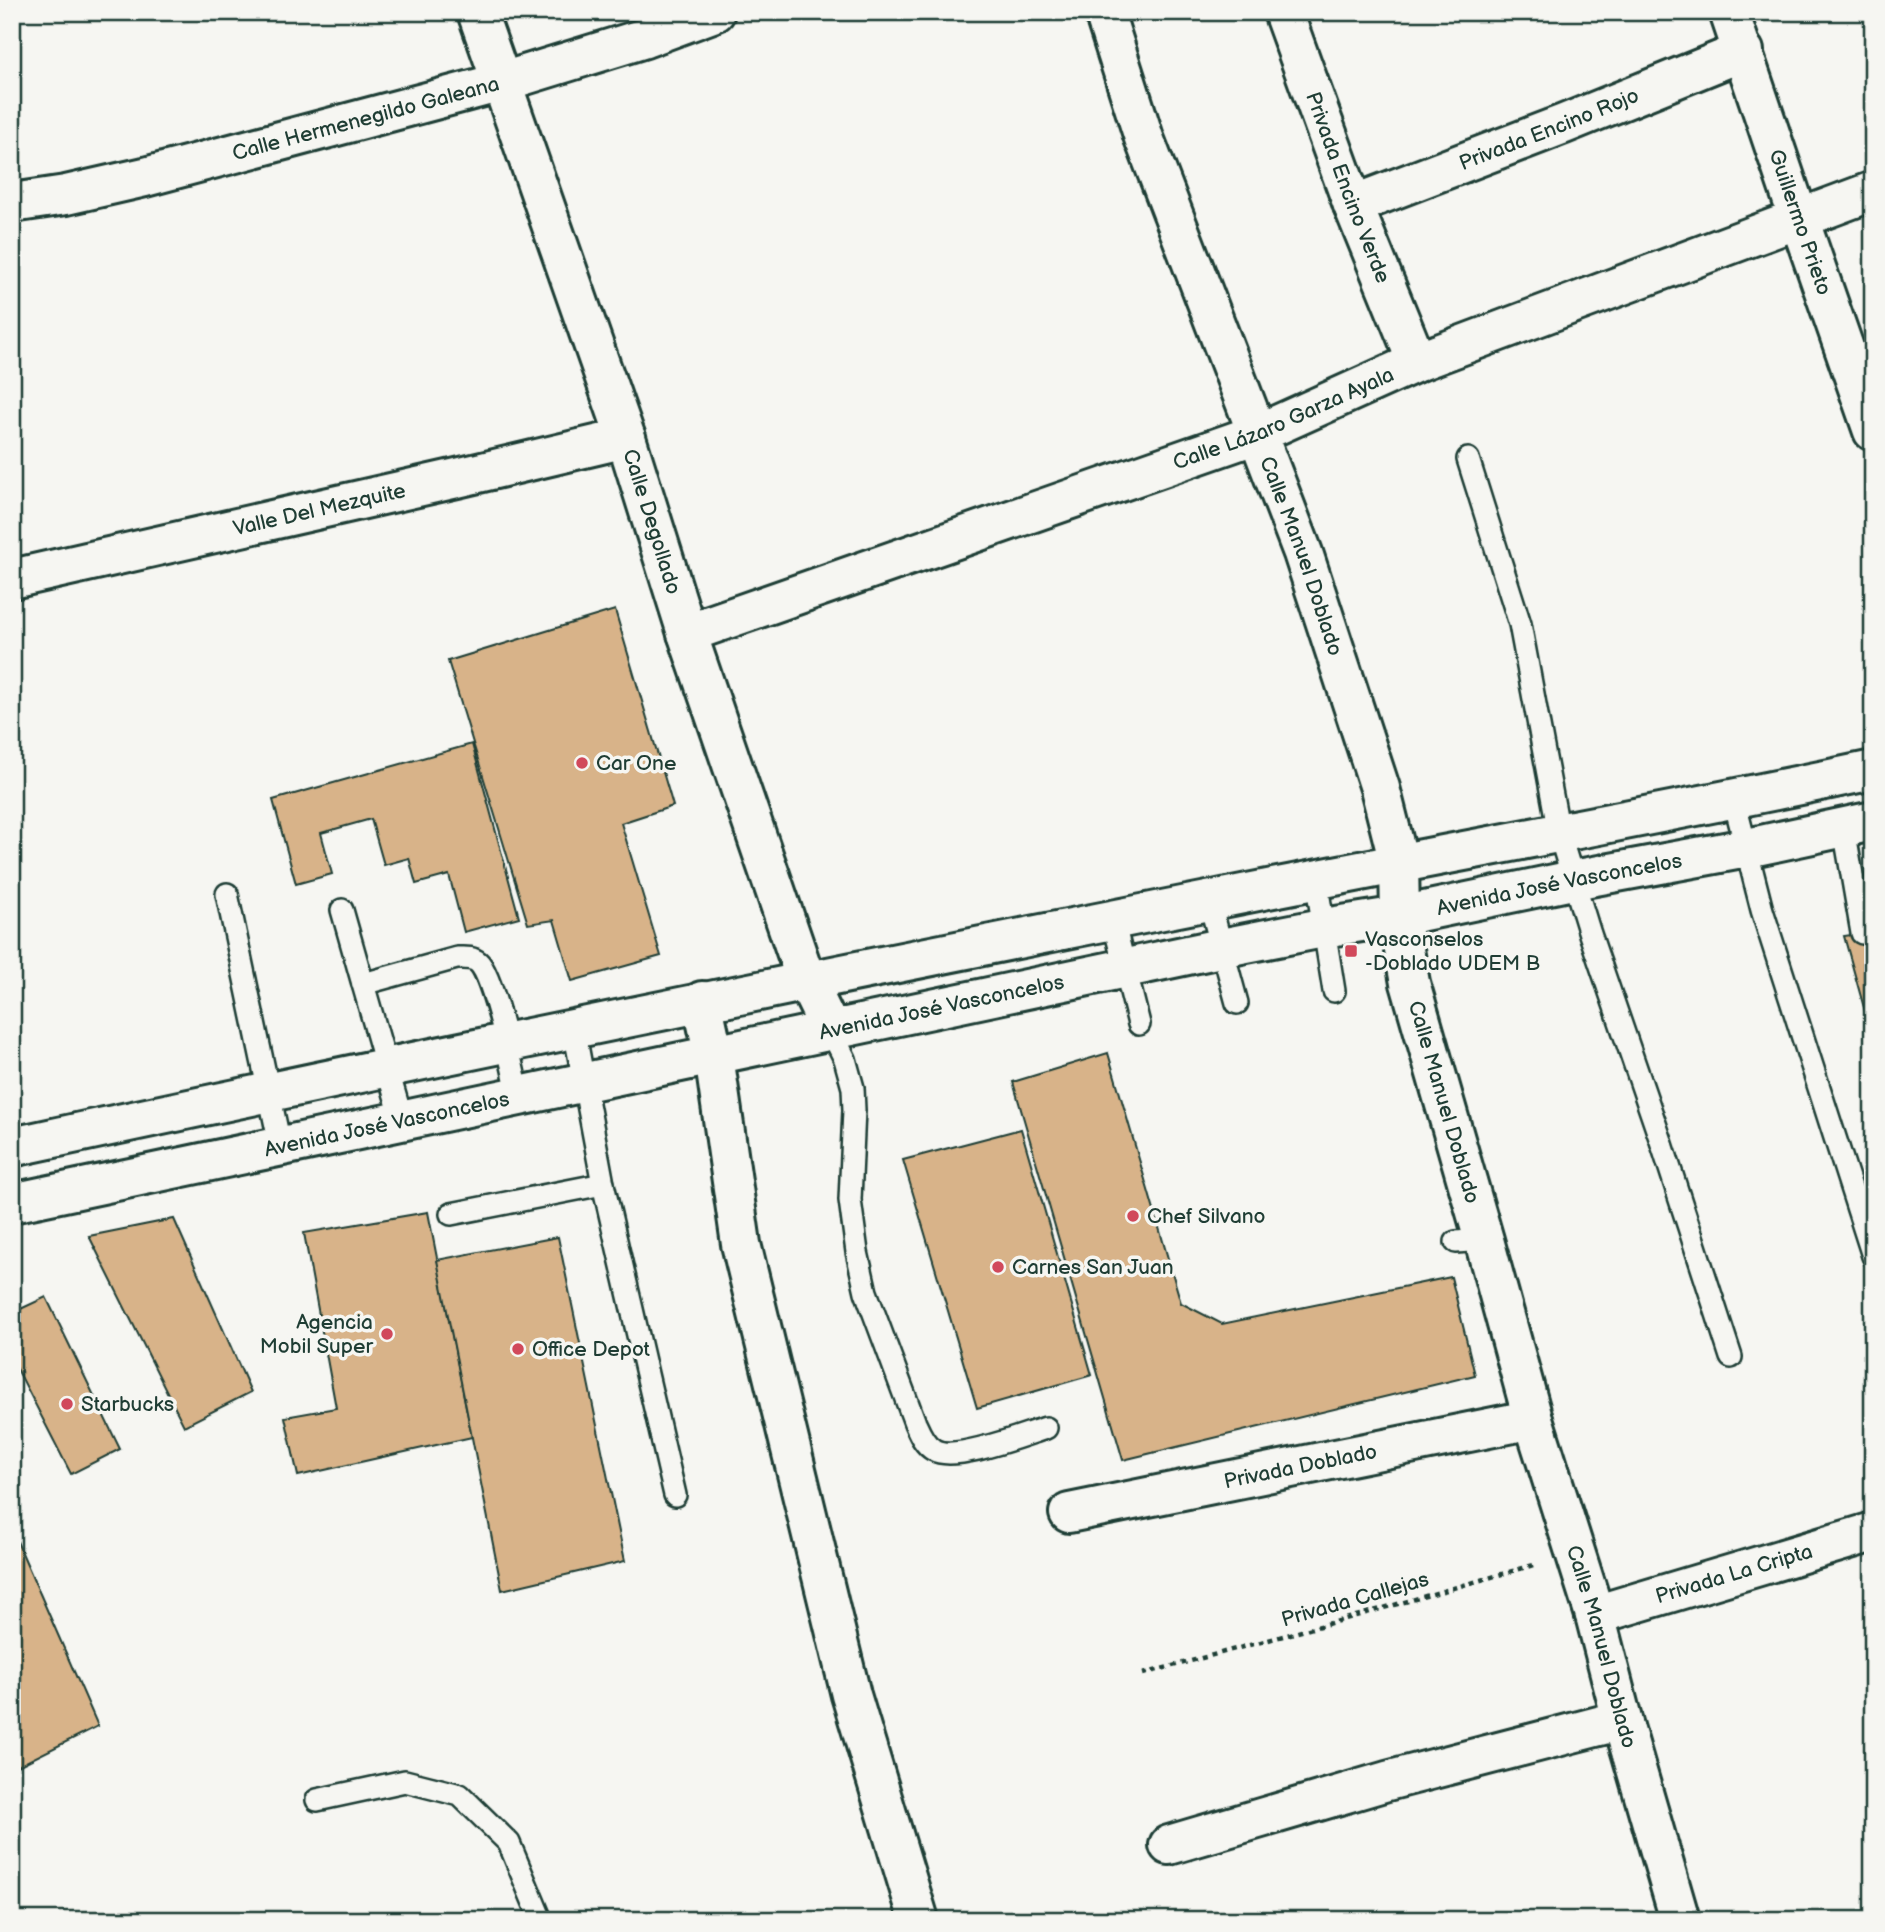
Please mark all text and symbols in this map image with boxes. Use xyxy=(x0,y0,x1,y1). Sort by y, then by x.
street label: Calle Hermenegildo Galeana xyxy=(230,71,502,166)
street label: Privada Encino Rojo xyxy=(1456,83,1643,176)
street label: Privada Encino Verde xyxy=(1300,89,1395,287)
street label: Guillermo Prieto xyxy=(1763,146,1837,299)
street label: Calle Lázaro Garza Ayala xyxy=(1170,362,1398,475)
street label: Calle Degollado xyxy=(617,446,686,598)
street label: Calle Manuel Doblado xyxy=(1254,453,1348,659)
street label: Valle Del Mezquite xyxy=(231,478,408,541)
place label: Car One xyxy=(596,751,676,776)
marker: Car One xyxy=(574,755,590,771)
street label: Avenida José Vasconcelos xyxy=(1434,848,1684,921)
place label: Vasconselos -Doblado UDEM B xyxy=(1365,927,1540,976)
marker: Vasconselos -Doblado UDEM B xyxy=(1343,943,1359,959)
street label: Avenida José Vasconcelos xyxy=(817,969,1066,1045)
street label: Calle Manuel Doblado xyxy=(1403,998,1485,1207)
street label: Avenida José Vasconcelos xyxy=(262,1086,512,1162)
place label: Chef Silvano xyxy=(1147,1204,1266,1229)
marker: Chef Silvano xyxy=(1125,1208,1141,1224)
place label: Carnes San Juan xyxy=(1012,1255,1174,1280)
marker: Carnes San Juan xyxy=(990,1259,1006,1275)
place label: Agencia Mobil Super xyxy=(260,1310,373,1359)
marker: Agencia Mobil Super xyxy=(379,1326,395,1342)
place label: Office Depot xyxy=(532,1337,651,1362)
marker: Office Depot xyxy=(510,1341,526,1357)
place label: Starbucks xyxy=(81,1392,174,1417)
marker: Starbucks xyxy=(59,1396,75,1412)
street label: Privada Doblado xyxy=(1222,1439,1379,1494)
street label: Privada La Cripta xyxy=(1653,1539,1816,1609)
street label: Calle Manuel Doblado xyxy=(1561,1542,1642,1751)
street label: Privada Callejas xyxy=(1279,1567,1432,1632)

